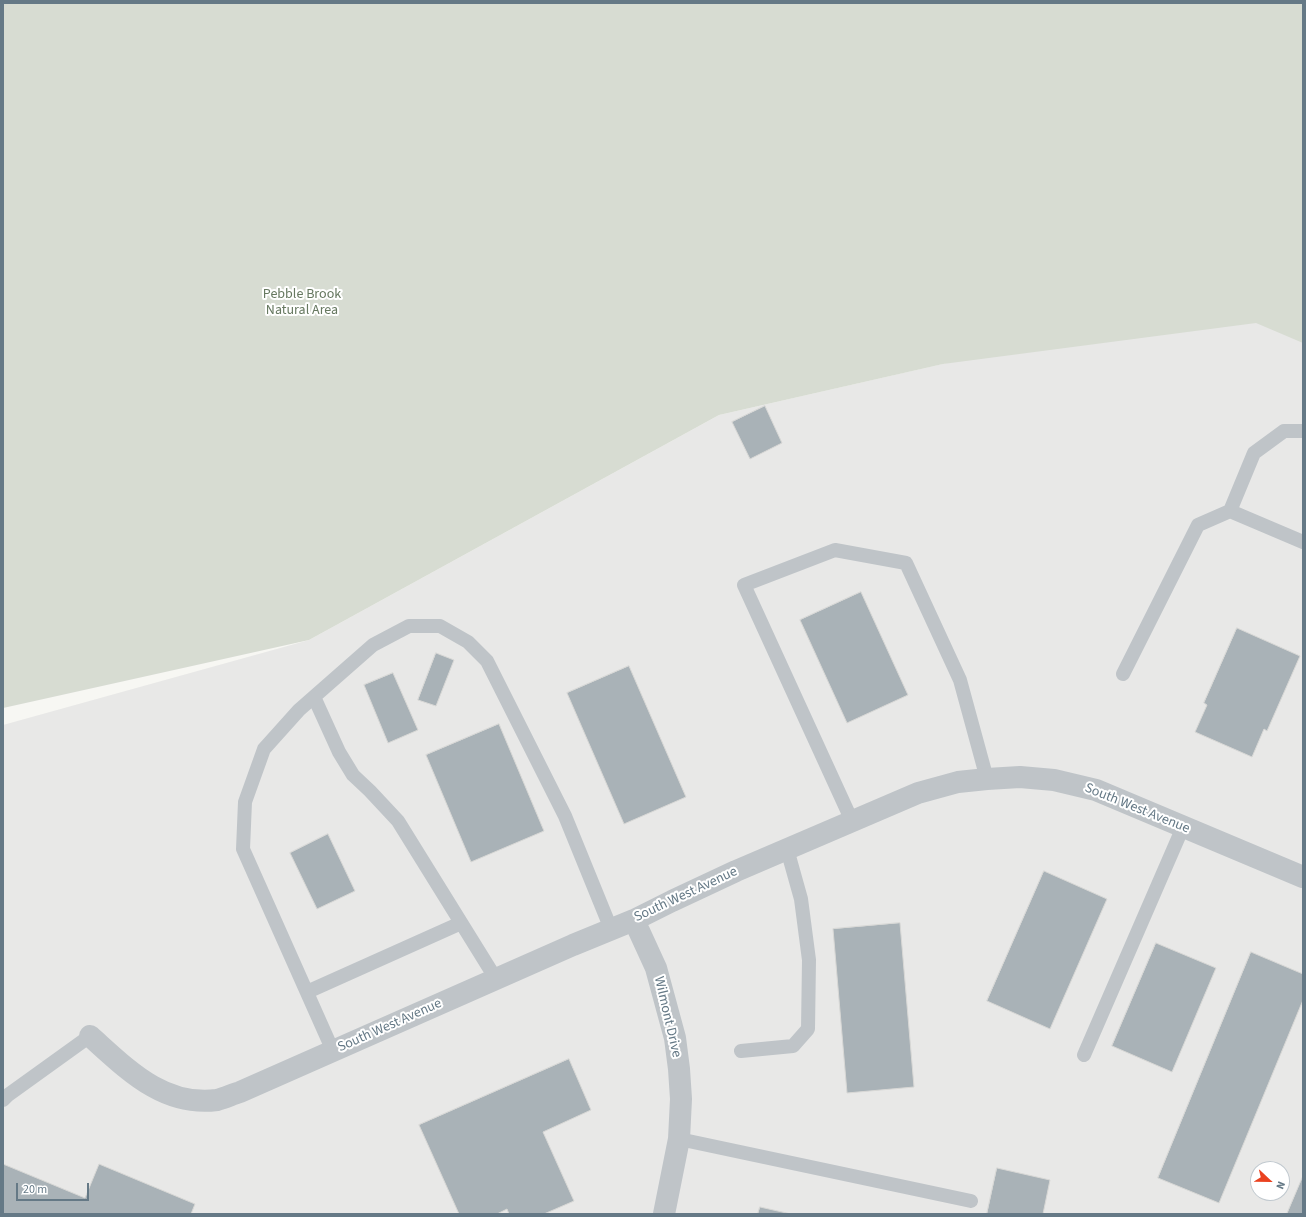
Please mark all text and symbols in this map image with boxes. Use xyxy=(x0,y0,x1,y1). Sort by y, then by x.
park label: Pebble Brook Natural Area xyxy=(263,287,341,320)
street label: South West Avenue xyxy=(1082,780,1192,838)
street label: South West Avenue xyxy=(632,864,740,926)
street label: Wilmont Drive xyxy=(650,975,684,1059)
street label: South West Avenue xyxy=(335,996,445,1056)
north arrow xyxy=(1250,1161,1290,1201)
scale bar xyxy=(18,1175,91,1201)
text: N xyxy=(1272,1179,1289,1192)
text: 20 m xyxy=(23,1181,47,1198)

